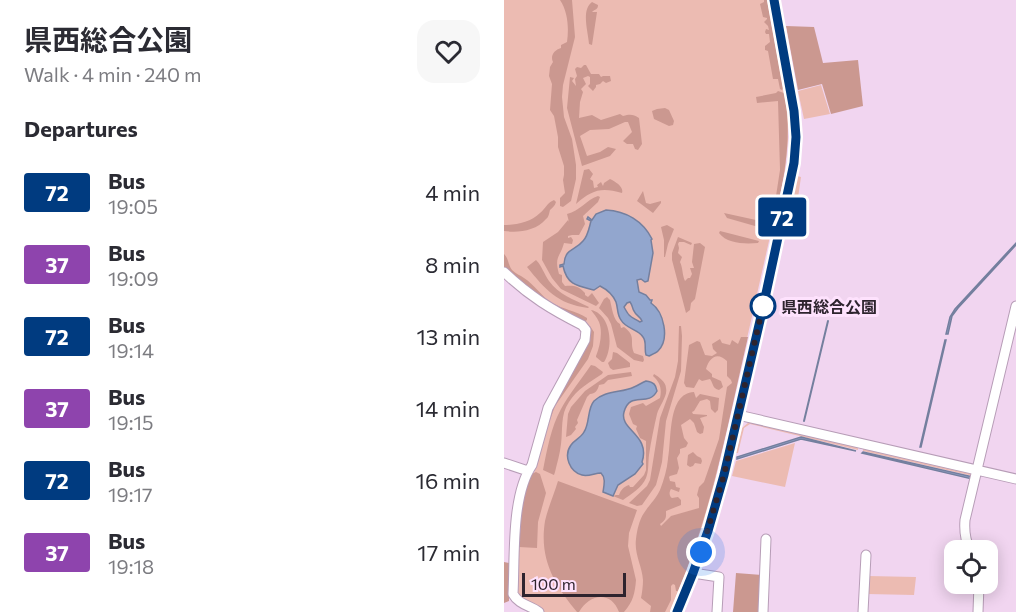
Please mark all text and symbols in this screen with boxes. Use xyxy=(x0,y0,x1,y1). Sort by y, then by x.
button: heart xyxy=(417,20,480,83)
text: 県西総合公園 xyxy=(24,22,192,56)
text: Walk · 4 min · 240 m xyxy=(24,62,201,86)
text: Departures xyxy=(24,115,138,142)
text: Bus xyxy=(108,167,145,194)
text: 4 min xyxy=(425,179,480,206)
text: 72 xyxy=(45,180,69,205)
text: 19:05 xyxy=(108,194,158,218)
line badge: 72 xyxy=(755,198,809,236)
text: 72 xyxy=(770,205,794,230)
text: Bus xyxy=(108,239,145,266)
text: 8 min xyxy=(425,251,480,278)
text: 37 xyxy=(45,252,69,277)
text: 19:09 xyxy=(108,266,159,290)
marker: 県西総合公園 xyxy=(750,293,776,319)
place label: 県西総合公園 xyxy=(781,297,877,316)
text: Bus xyxy=(108,311,145,338)
text: 13 min xyxy=(416,323,480,350)
text: 72 xyxy=(45,324,69,349)
text: 19:14 xyxy=(108,338,154,362)
text: Bus xyxy=(108,383,145,410)
text: 14 min xyxy=(416,395,480,422)
text: 37 xyxy=(45,396,69,421)
text: 19:15 xyxy=(108,410,153,434)
text: Bus xyxy=(108,455,145,482)
text: 16 min xyxy=(416,467,480,494)
text: 72 xyxy=(45,468,69,493)
text: 19:17 xyxy=(108,482,153,506)
text: Bus xyxy=(108,527,145,554)
your location xyxy=(686,537,716,567)
text: 17 min xyxy=(417,539,480,566)
text: 37 xyxy=(45,540,69,565)
map controls xyxy=(944,540,998,594)
button: locate xyxy=(944,540,998,594)
text: 19:18 xyxy=(108,554,154,578)
scale bar xyxy=(522,570,626,598)
text: 100 m xyxy=(531,574,576,593)

